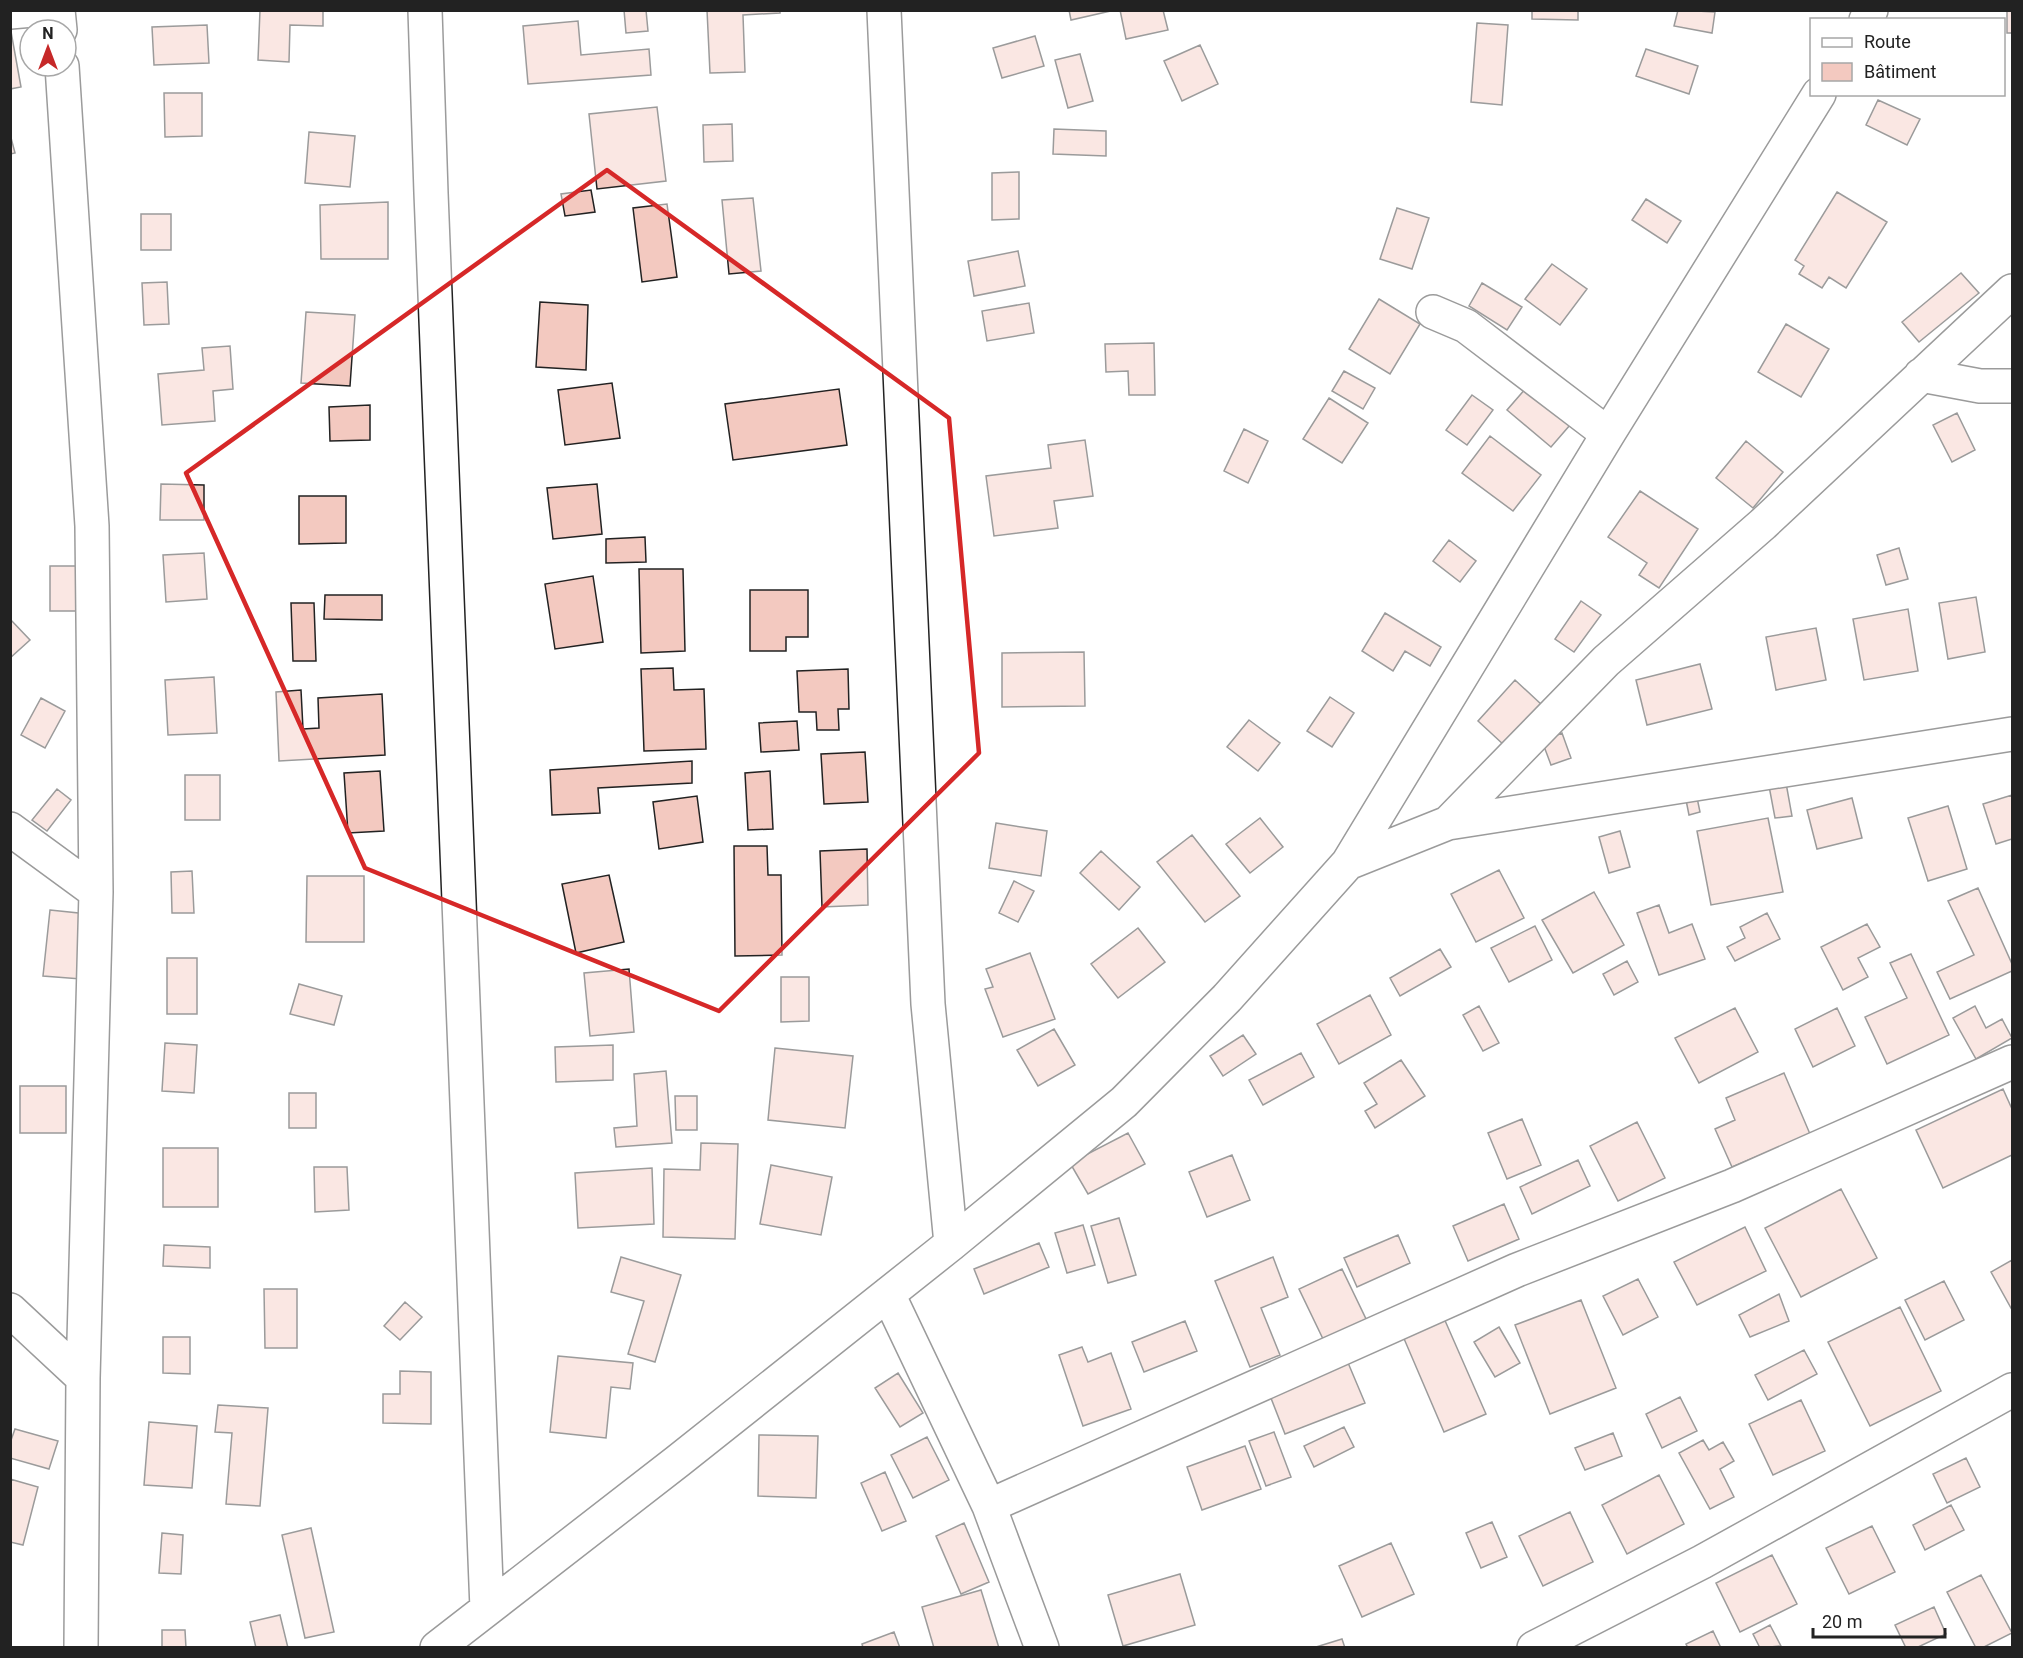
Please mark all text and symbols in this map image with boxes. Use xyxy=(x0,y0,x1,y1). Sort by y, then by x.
north arrow xyxy=(18,18,78,78)
legend xyxy=(1810,18,2005,96)
text: N xyxy=(42,24,54,43)
text: Route xyxy=(1864,31,1911,52)
text: Bâtiment xyxy=(1864,61,1937,82)
scale bar xyxy=(1813,1601,1945,1639)
text: 20 m xyxy=(1822,1611,1862,1632)

